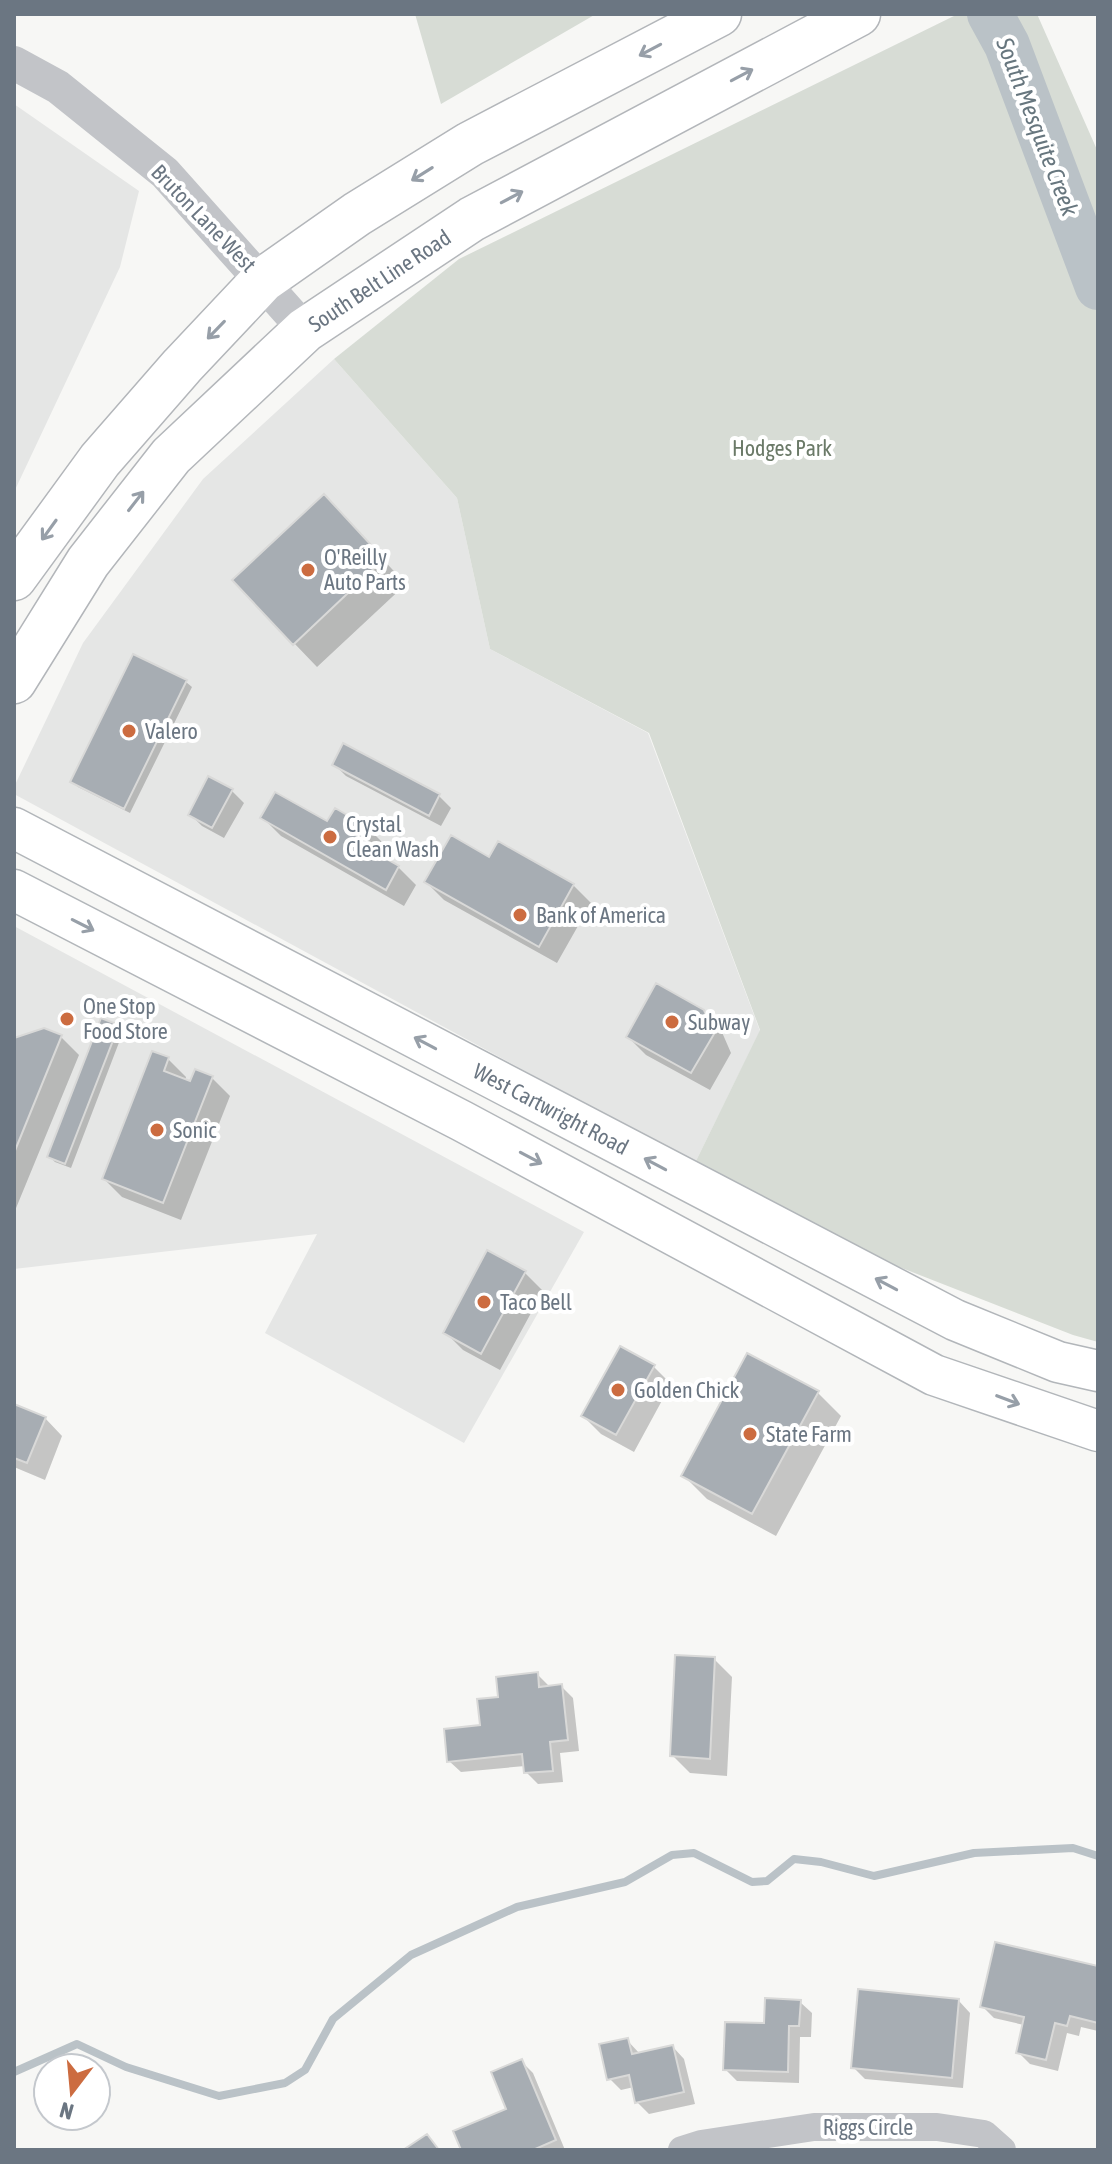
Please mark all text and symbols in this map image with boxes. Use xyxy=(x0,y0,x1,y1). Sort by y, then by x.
water label: South Mesquite Creek xyxy=(991,33,1084,220)
one-way arrow xyxy=(639,43,663,58)
one-way arrow xyxy=(730,66,753,82)
street label: Bruton Lane West xyxy=(146,159,262,277)
one-way arrow xyxy=(411,166,434,182)
one-way arrow xyxy=(500,189,524,204)
street label: South Belt Line Road xyxy=(303,224,455,337)
one-way arrow xyxy=(206,320,225,340)
park label: Hodges Park xyxy=(732,435,832,461)
one-way arrow xyxy=(127,491,144,512)
one-way arrow xyxy=(41,518,58,540)
place label: O'Reilly Auto Parts xyxy=(324,544,406,595)
marker: O'Reilly Auto Parts xyxy=(299,561,317,579)
place label: Valero xyxy=(145,718,198,744)
marker: Valero xyxy=(120,722,138,740)
place label: Crystal Clean Wash xyxy=(346,811,439,862)
marker: Crystal Clean Wash xyxy=(321,828,339,846)
place label: Bank of America xyxy=(536,902,666,928)
marker: Bank of America xyxy=(511,906,529,924)
one-way arrow xyxy=(71,918,95,934)
place label: One Stop Food Store xyxy=(83,993,168,1044)
place label: Subway xyxy=(688,1009,750,1035)
marker: One Stop Food Store xyxy=(58,1010,76,1028)
marker: Subway xyxy=(663,1013,681,1031)
one-way arrow xyxy=(413,1035,437,1051)
street label: West Cartwright Road xyxy=(469,1058,633,1160)
place label: Sonic xyxy=(173,1117,217,1143)
marker: Sonic xyxy=(148,1121,166,1139)
one-way arrow xyxy=(518,1151,542,1166)
one-way arrow xyxy=(644,1155,668,1171)
one-way arrow xyxy=(874,1276,898,1292)
place label: Taco Bell xyxy=(500,1289,572,1315)
marker: Taco Bell xyxy=(475,1293,493,1311)
place label: Golden Chick xyxy=(634,1377,739,1403)
marker: Golden Chick xyxy=(609,1381,627,1399)
one-way arrow xyxy=(995,1394,1019,1408)
place label: State Farm xyxy=(766,1421,852,1447)
marker: State Farm xyxy=(741,1425,759,1443)
north arrow xyxy=(32,2052,112,2132)
text: N xyxy=(57,2097,76,2126)
street label: Riggs Circle xyxy=(823,2114,913,2140)

